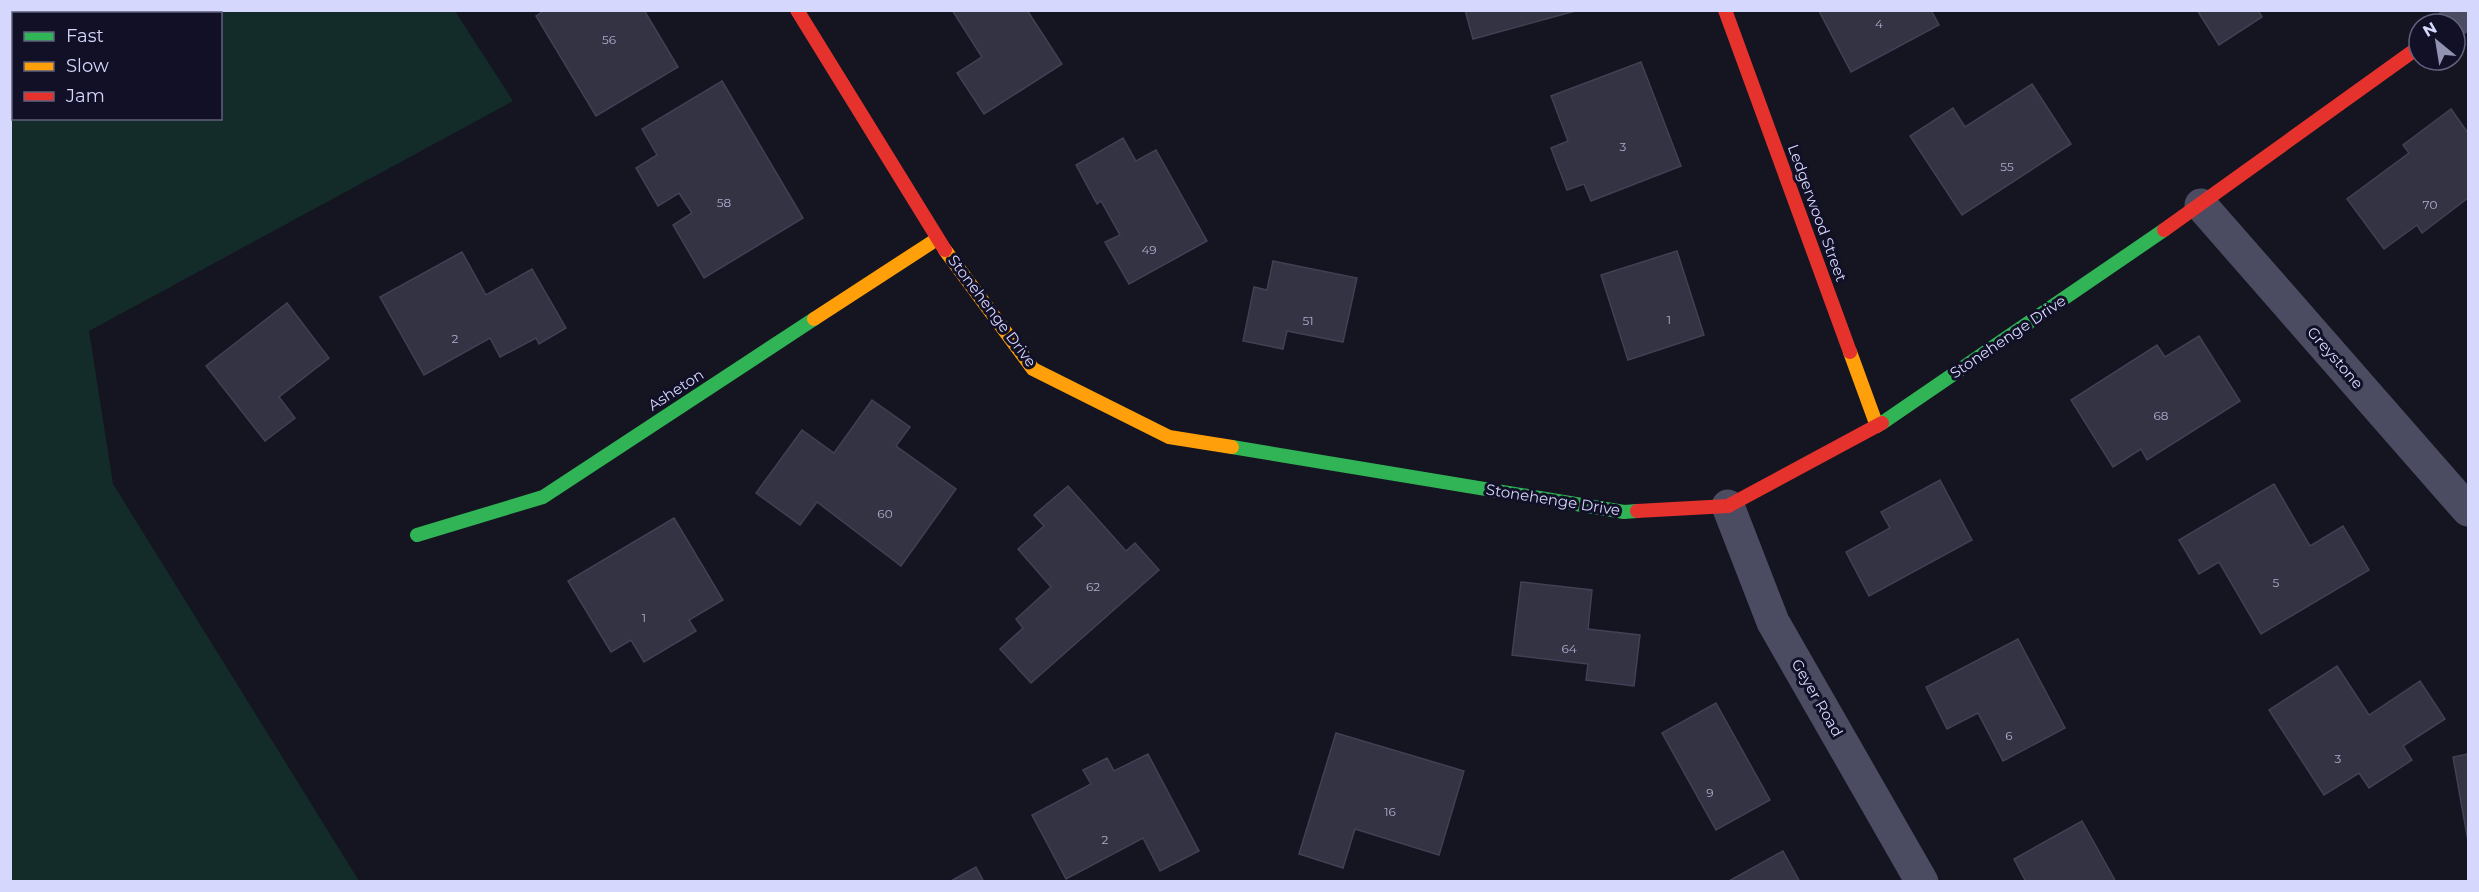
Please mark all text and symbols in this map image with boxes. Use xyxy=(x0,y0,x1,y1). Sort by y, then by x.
legend xyxy=(12,12,222,120)
north arrow xyxy=(2407,12,2467,72)
house number: 4 xyxy=(1875,16,1883,31)
text: N xyxy=(2419,18,2440,41)
text: Fast xyxy=(66,25,104,47)
house number: 56 xyxy=(602,32,616,47)
text: Slow xyxy=(66,55,109,77)
text: Jam xyxy=(65,85,105,107)
house number: 3 xyxy=(1620,139,1627,154)
street label: Ledgerwood Street xyxy=(1784,142,1851,284)
house number: 55 xyxy=(2000,159,2014,174)
house number: 58 xyxy=(717,195,732,210)
house number: 70 xyxy=(2423,197,2437,212)
house number: 49 xyxy=(1141,242,1157,257)
street label: Stonehenge Drive xyxy=(944,251,1041,371)
street label: Stonehenge Drive xyxy=(1946,291,2069,382)
house number: 1 xyxy=(1667,312,1671,327)
house number: 51 xyxy=(1302,313,1314,328)
street label: Greystone xyxy=(2303,323,2368,393)
house number: 2 xyxy=(452,331,459,346)
street label: Asheton xyxy=(644,365,707,415)
house number: 68 xyxy=(2154,408,2169,423)
street label: Stonehenge Drive xyxy=(1485,480,1622,519)
house number: 60 xyxy=(877,506,893,521)
house number: 5 xyxy=(2273,575,2280,590)
house number: 62 xyxy=(1086,579,1100,594)
house number: 1 xyxy=(642,610,646,625)
house number: 64 xyxy=(1561,641,1577,656)
street label: Geyer Road xyxy=(1788,655,1847,740)
house number: 6 xyxy=(2005,728,2013,743)
house number: 3 xyxy=(2335,751,2342,766)
house number: 9 xyxy=(1706,785,1714,800)
house number: 16 xyxy=(1384,804,1396,819)
house number: 2 xyxy=(1102,832,1109,847)

